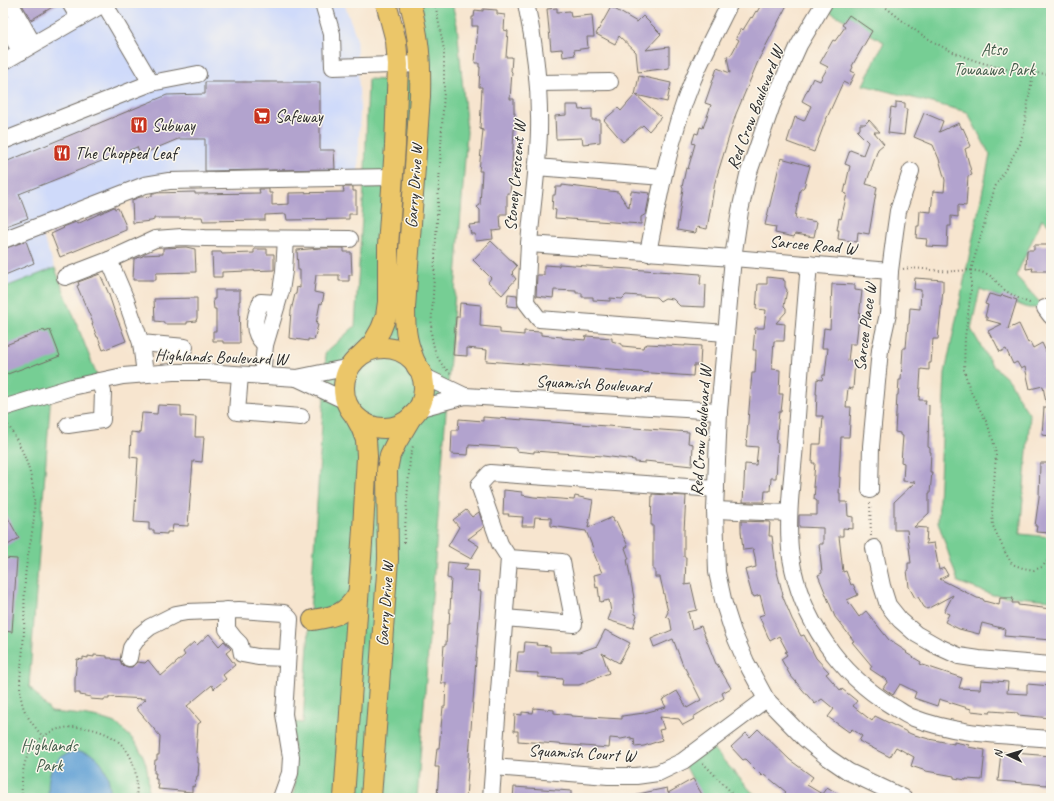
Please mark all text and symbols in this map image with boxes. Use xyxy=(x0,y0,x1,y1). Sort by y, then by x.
park label: Atso Towaawa Park xyxy=(953,39,1036,80)
street label: Red Crow Boulevard W xyxy=(722,41,789,172)
supermarket icon: Safeway xyxy=(252,106,272,126)
place label: Safeway xyxy=(275,106,324,127)
restaurant icon: Subway xyxy=(129,115,149,135)
place label: Subway xyxy=(152,115,196,136)
street label: Stoney Crescent W xyxy=(500,117,531,232)
street label: Garry Drive W xyxy=(401,141,428,229)
restaurant icon: The Chopped Leaf xyxy=(52,143,72,163)
place label: The Chopped Leaf xyxy=(75,143,180,164)
street label: Sarcee Road W xyxy=(768,231,859,259)
street label: Sarcee Place W xyxy=(849,280,881,372)
street label: Highlands Boulevard W xyxy=(155,344,290,370)
street label: Red Crow Boulevard W xyxy=(686,363,716,496)
street label: Squamish Boulevard xyxy=(536,371,654,398)
street label: Garry Drive W xyxy=(372,559,399,647)
park label: Highlands Park xyxy=(21,735,79,776)
north arrow xyxy=(988,735,1028,775)
street label: Squamish Court W xyxy=(528,740,638,766)
text: N xyxy=(991,748,1005,758)

